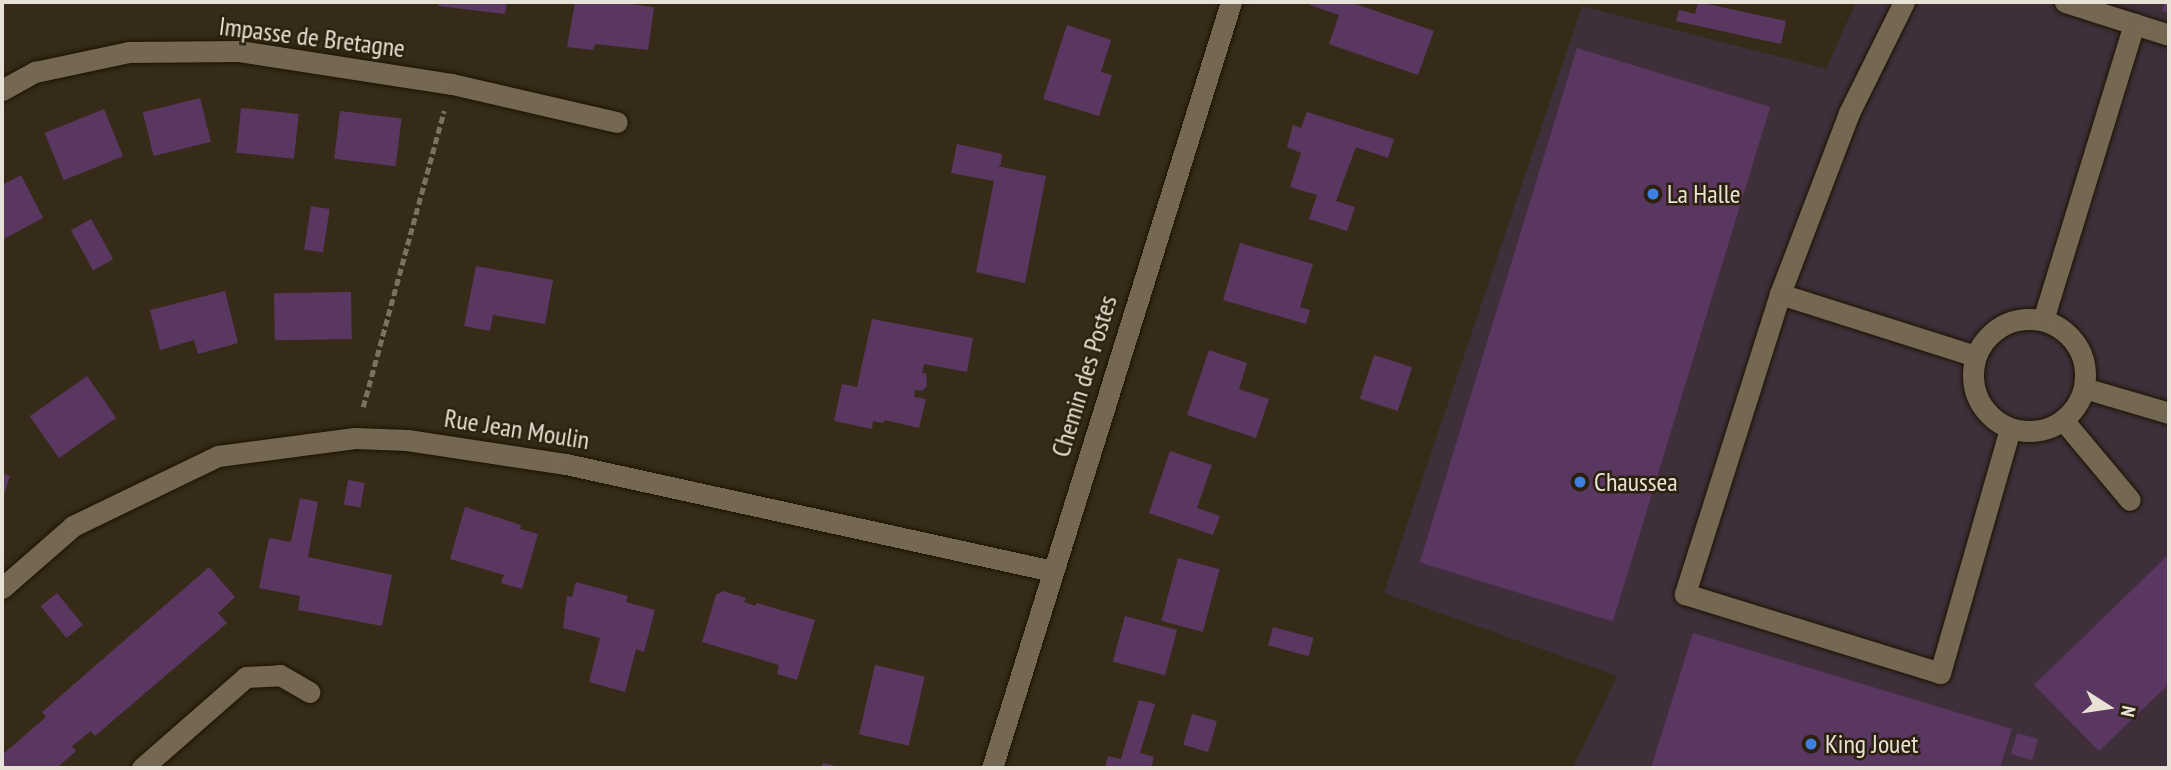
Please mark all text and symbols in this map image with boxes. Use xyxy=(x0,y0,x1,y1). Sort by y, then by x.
street label: Impasse de Bretagne xyxy=(217,10,407,64)
place label: La Halle xyxy=(1667,178,1741,210)
marker: La Halle xyxy=(1645,186,1661,202)
street label: Chemin des Postes xyxy=(1045,291,1123,461)
street label: Rue Jean Moulin xyxy=(442,402,592,456)
place label: Chaussea xyxy=(1594,466,1678,498)
marker: Chaussea xyxy=(1572,474,1588,490)
north arrow xyxy=(2073,672,2143,742)
text: N xyxy=(2116,704,2141,719)
place label: King Jouet xyxy=(1825,728,1918,760)
marker: King Jouet xyxy=(1803,736,1819,752)

